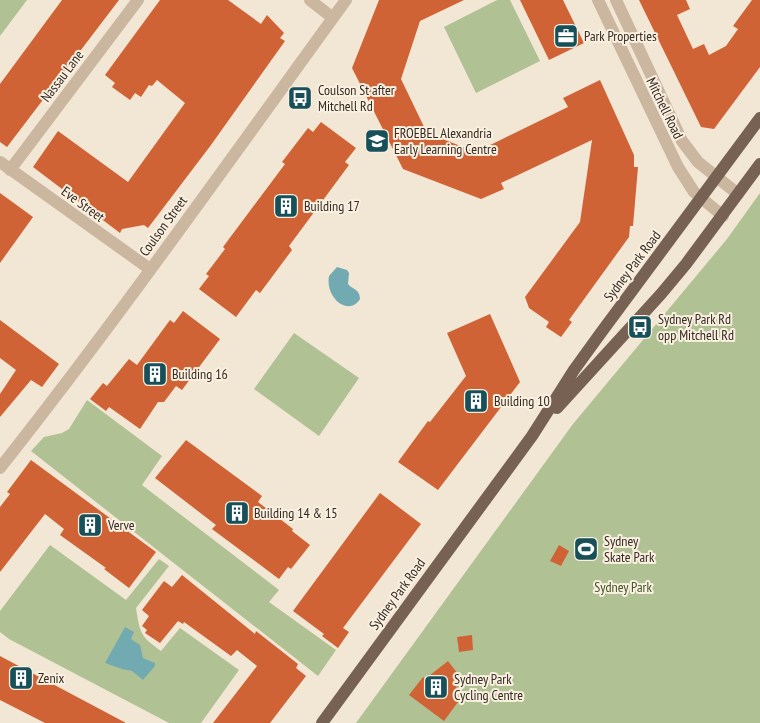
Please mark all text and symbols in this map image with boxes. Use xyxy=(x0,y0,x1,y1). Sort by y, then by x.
office icon: Park Properties xyxy=(553,23,579,49)
place label: Park Properties xyxy=(584,27,657,45)
street label: Nassau Lane xyxy=(37,46,87,106)
street label: Mitchell Road xyxy=(642,74,688,142)
place label: Coulson St after Mitchell Rd xyxy=(318,81,395,115)
bus stop icon: Coulson St after Mitchell Rd xyxy=(287,85,313,111)
place label: FROEBEL Alexandria Early Learning Centre xyxy=(394,124,497,158)
school or university icon: FROEBEL Alexandria Early Learning Centre xyxy=(364,128,390,154)
street label: Eve Street xyxy=(58,182,108,226)
street label: Coulson Street xyxy=(135,192,191,260)
building icon: Building 17 xyxy=(273,193,299,219)
place label: Building 17 xyxy=(304,197,360,215)
street label: Sydney Park Road xyxy=(599,227,665,305)
place label: Sydney Park Rd opp Mitchell Rd xyxy=(658,310,734,344)
bus stop icon: Sydney Park Rd opp Mitchell Rd xyxy=(627,314,653,340)
building icon: Building 16 xyxy=(142,361,168,387)
place label: Building 16 xyxy=(172,365,228,383)
building icon: Building 10 xyxy=(463,388,489,414)
place label: Building 10 xyxy=(494,392,550,410)
building icon: Building 14 & 15 xyxy=(224,500,250,526)
place label: Building 14 & 15 xyxy=(254,504,338,522)
building icon: Verve xyxy=(77,512,103,538)
place label: Verve xyxy=(107,516,135,534)
place label: Sydney Skate Park xyxy=(604,532,655,566)
sports icon: Sydney Skate Park xyxy=(573,536,599,562)
street label: Sydney Park Road xyxy=(365,555,429,633)
park label: Sydney Park xyxy=(594,578,652,596)
building icon: Zenix xyxy=(8,665,34,691)
place label: Zenix xyxy=(38,669,65,687)
place label: Sydney Park Cycling Centre xyxy=(454,670,523,704)
building icon: Sydney Park Cycling Centre xyxy=(423,674,449,700)

